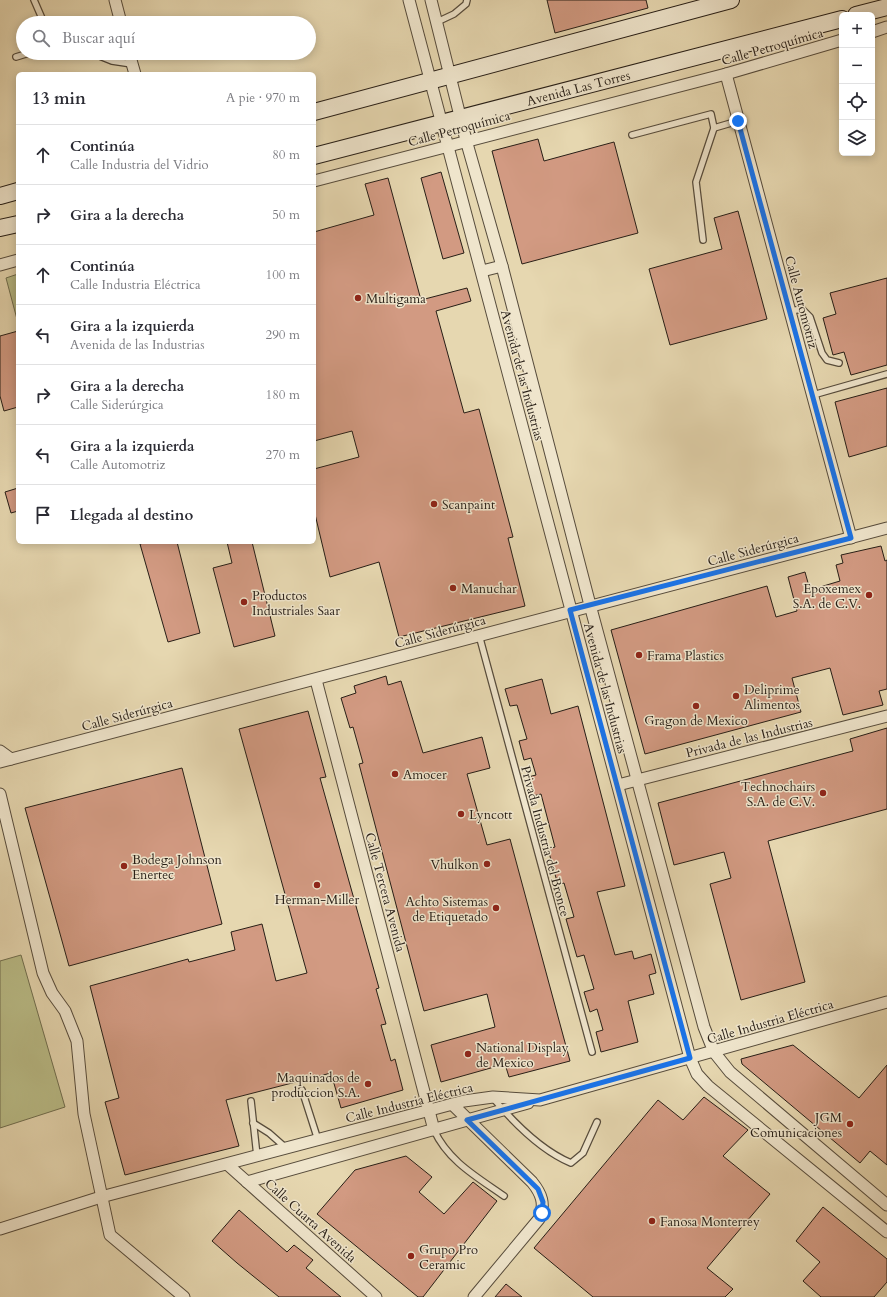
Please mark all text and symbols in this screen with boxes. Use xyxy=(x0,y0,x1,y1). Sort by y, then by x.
map controls xyxy=(839,12,875,156)
button: + xyxy=(839,12,875,48)
search box xyxy=(16,16,316,60)
street label: Calle Petroquímica xyxy=(719,24,826,70)
icon: search xyxy=(30,27,52,49)
text: Buscar aquí xyxy=(62,28,135,48)
button: − xyxy=(839,48,875,84)
street label: Avenida Las Torres xyxy=(525,66,632,110)
button: locate xyxy=(839,84,875,120)
text: 13 min xyxy=(32,87,86,110)
text: A pie · 970 m xyxy=(226,89,300,107)
street label: Calle Petroquímica xyxy=(406,107,513,151)
route end xyxy=(729,112,747,130)
button: layers xyxy=(839,120,875,156)
text: Continúa xyxy=(70,136,135,156)
icon: ahead xyxy=(32,144,54,166)
text: 80 m xyxy=(272,146,300,164)
text: Calle Industria del Vidrio xyxy=(70,156,209,174)
icon: right xyxy=(32,204,54,226)
text: Gira a la derecha xyxy=(70,205,184,225)
text: 50 m xyxy=(272,206,300,224)
street label: Calle Automotriz xyxy=(780,254,822,351)
text: Continúa xyxy=(70,256,135,276)
icon: ahead xyxy=(32,264,54,286)
text: 100 m xyxy=(266,266,300,284)
text: Calle Industria Eléctrica xyxy=(70,276,201,294)
place label: Multigama xyxy=(366,290,426,308)
marker: Multigama xyxy=(353,293,363,303)
street label: Avenida de las Industrias xyxy=(496,308,548,443)
text: Gira a la izquierda xyxy=(70,316,194,336)
icon: left xyxy=(32,324,54,346)
text: 290 m xyxy=(266,326,300,344)
text: Avenida de las Industrias xyxy=(70,336,205,354)
text: Gira a la derecha xyxy=(70,376,184,396)
icon: right xyxy=(32,384,54,406)
text: 180 m xyxy=(266,386,300,404)
text: Calle Siderúrgica xyxy=(70,396,164,414)
text: Gira a la izquierda xyxy=(70,436,194,456)
icon: left xyxy=(32,444,54,466)
text: 270 m xyxy=(266,446,300,464)
text: Calle Automotriz xyxy=(70,456,165,474)
place label: Scanpaint xyxy=(442,496,495,514)
marker: Scanpaint xyxy=(429,499,439,509)
icon: arrive xyxy=(32,504,54,526)
text: Llegada al destino xyxy=(70,505,193,525)
street label: Calle Siderúrgica xyxy=(706,529,801,571)
place label: Manuchar xyxy=(461,580,517,598)
place label: Epoxemex S.A. de C.V. xyxy=(793,580,862,613)
marker: Manuchar xyxy=(448,583,458,593)
place label: Productos Industriales Saar xyxy=(252,587,340,620)
marker: Epoxemex S.A. de C.V. xyxy=(864,590,874,600)
marker: Productos Industriales Saar xyxy=(239,597,249,607)
street label: Calle Siderúrgica xyxy=(393,611,488,653)
street label: Avenida de las Industrias xyxy=(579,621,631,756)
place label: Frama Plastics xyxy=(647,647,724,665)
marker: Frama Plastics xyxy=(634,650,644,660)
place label: Deliprime Alimentos xyxy=(744,681,800,714)
marker: Deliprime Alimentos xyxy=(731,691,741,701)
street label: Calle Siderúrgica xyxy=(80,694,175,736)
marker: Gragon de Mexico xyxy=(691,701,701,711)
place label: Gragon de Mexico xyxy=(644,712,748,730)
street label: Privada de las Industrias xyxy=(684,714,815,762)
street label: Privada Industria del Bronce xyxy=(516,764,574,919)
place label: Amocer xyxy=(403,766,447,784)
marker: Amocer xyxy=(390,769,400,779)
place label: Technochairs S.A. de C.V. xyxy=(741,778,815,811)
marker: Technochairs S.A. de C.V. xyxy=(818,788,828,798)
place label: Lyncott xyxy=(469,806,512,824)
marker: Lyncott xyxy=(456,809,466,819)
street label: Calle Tercera Avenida xyxy=(360,831,410,954)
place label: Bodega Johnson Enertec xyxy=(132,851,222,884)
place label: Vhulkon xyxy=(430,856,480,874)
marker: Vhulkon xyxy=(482,859,492,869)
marker: Bodega Johnson Enertec xyxy=(119,861,129,871)
marker: Herman-Miller xyxy=(312,880,322,890)
place label: Herman-Miller xyxy=(275,891,359,909)
place label: Achto Sistemas de Etiquetado xyxy=(406,893,488,926)
marker: Achto Sistemas de Etiquetado xyxy=(491,903,501,913)
street label: Calle Industria Eléctrica xyxy=(705,995,836,1049)
place label: National Display de Mexico xyxy=(476,1039,569,1072)
marker: National Display de Mexico xyxy=(463,1049,473,1059)
place label: Maquinados de produccion S.A. xyxy=(271,1069,360,1102)
street label: Calle Industria Eléctrica xyxy=(344,1078,475,1128)
marker: Maquinados de produccion S.A. xyxy=(363,1079,373,1089)
place label: JGM Comunicaciones xyxy=(750,1109,842,1142)
marker: JGM Comunicaciones xyxy=(845,1119,855,1129)
street label: Calle Cuarta Avenida xyxy=(261,1175,360,1267)
route start xyxy=(533,1204,551,1222)
place label: Fanosa Monterrey xyxy=(660,1213,760,1231)
marker: Fanosa Monterrey xyxy=(647,1216,657,1226)
place label: Grupo Pro Ceramic xyxy=(419,1241,478,1274)
marker: Grupo Pro Ceramic xyxy=(406,1251,416,1261)

